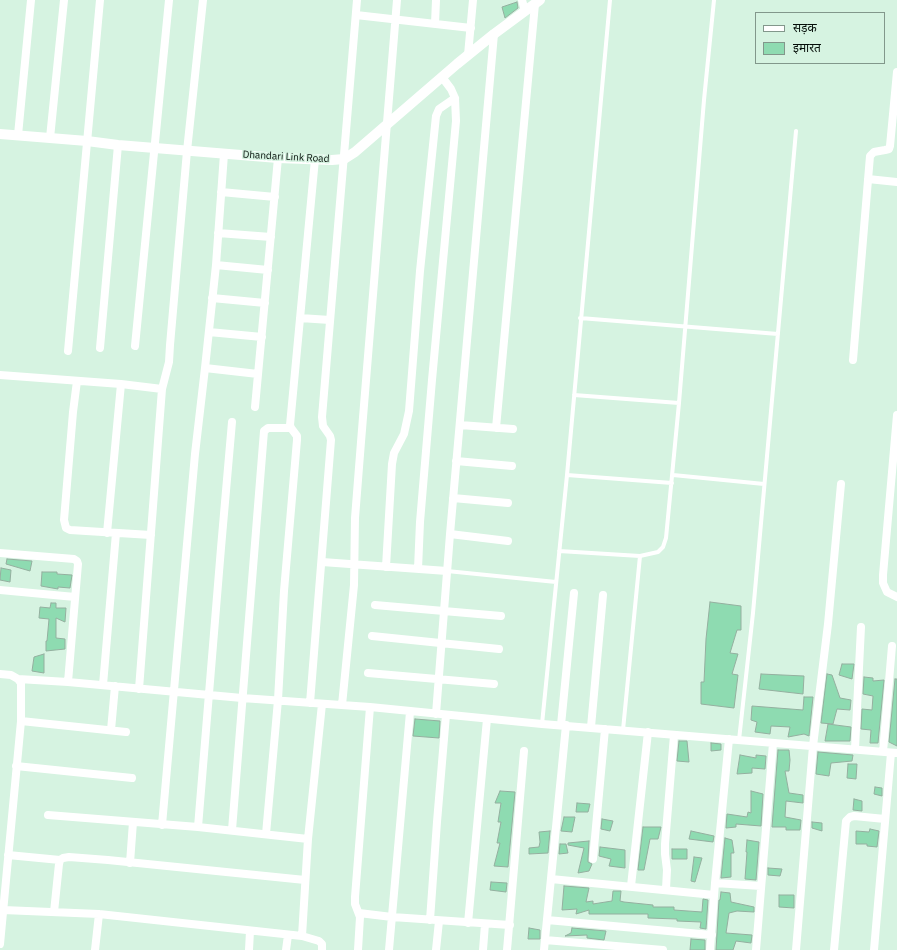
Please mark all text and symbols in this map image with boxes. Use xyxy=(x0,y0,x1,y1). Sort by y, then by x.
legend xyxy=(755,12,885,64)
text: सड़क xyxy=(793,20,817,35)
text: इमारत xyxy=(793,40,821,55)
street label: Dhandari Link Road xyxy=(242,149,330,165)

